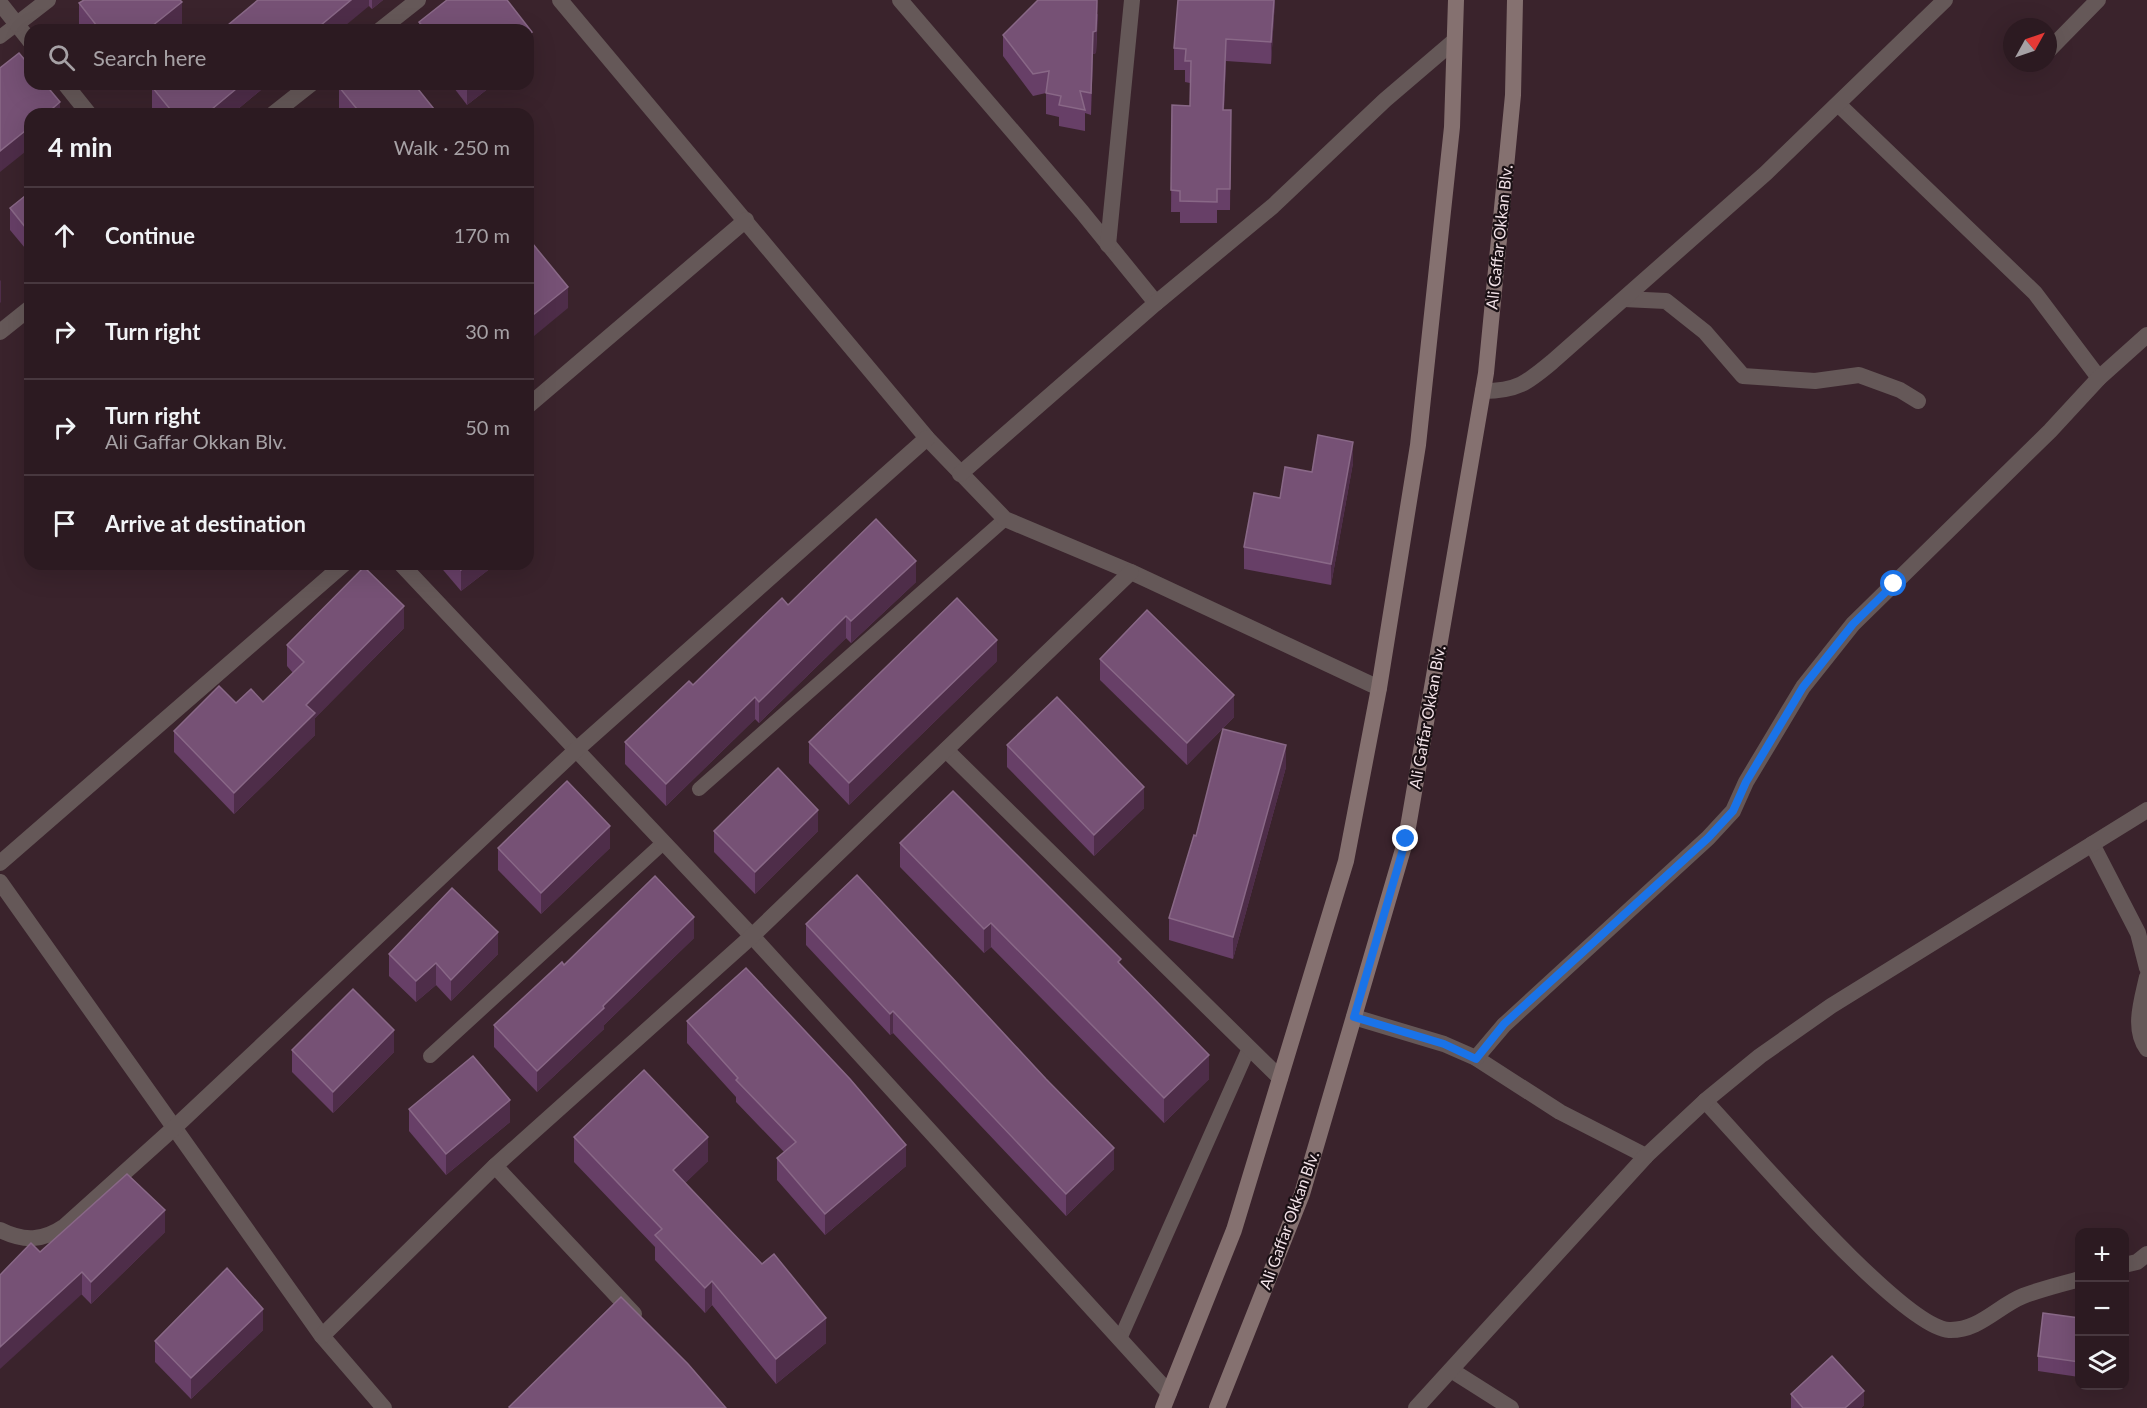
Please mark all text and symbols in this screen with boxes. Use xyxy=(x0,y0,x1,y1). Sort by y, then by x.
north arrow xyxy=(2003,18,2057,72)
search box xyxy=(24,24,534,90)
icon: search xyxy=(45,41,78,74)
text: Search here xyxy=(93,44,206,71)
text: 4 min xyxy=(48,131,112,163)
text: Walk · 250 m xyxy=(394,135,510,159)
street label: Ali Gaffar Okkan Blv. xyxy=(1481,164,1516,310)
icon: ahead xyxy=(48,219,81,252)
text: Continue xyxy=(105,222,195,249)
text: 170 m xyxy=(454,223,510,247)
icon: right xyxy=(48,315,81,348)
text: Turn right xyxy=(105,318,200,345)
text: 30 m xyxy=(465,319,510,343)
text: Turn right xyxy=(105,402,200,429)
icon: right xyxy=(48,411,81,444)
text: 50 m xyxy=(465,415,510,439)
text: Ali Gaffar Okkan Blv. xyxy=(105,429,287,453)
icon: arrive xyxy=(48,507,81,540)
text: Arrive at destination xyxy=(105,510,306,537)
route start xyxy=(1880,570,1906,596)
street label: Ali Gaffar Okkan Blv. xyxy=(1405,644,1448,790)
route end xyxy=(1392,825,1418,851)
street label: Ali Gaffar Okkan Blv. xyxy=(1255,1148,1322,1291)
map controls xyxy=(2075,1228,2129,1390)
button: + xyxy=(2075,1228,2129,1282)
button: − xyxy=(2075,1282,2129,1336)
button: layers xyxy=(2075,1336,2129,1390)

